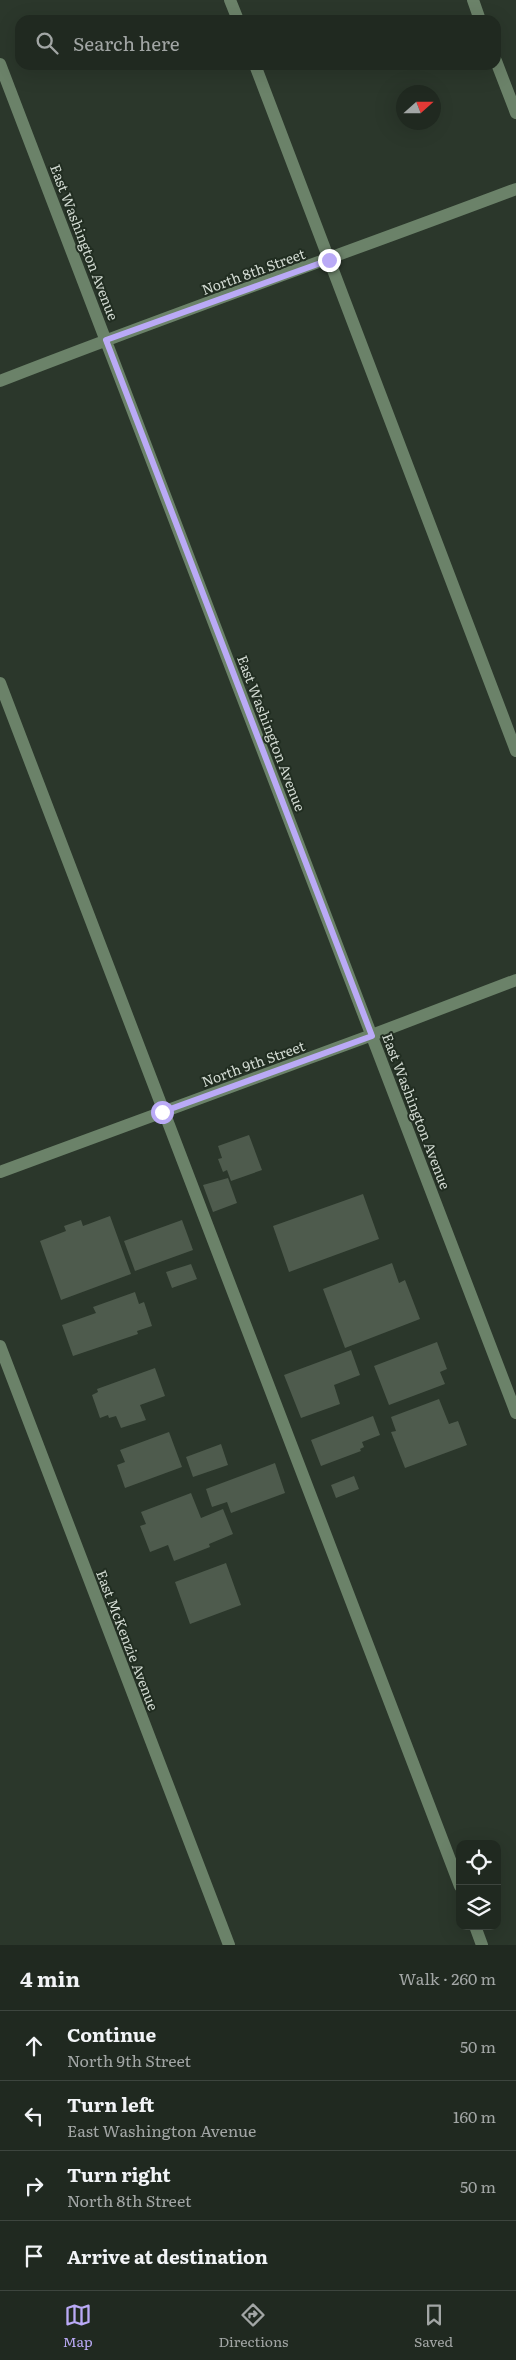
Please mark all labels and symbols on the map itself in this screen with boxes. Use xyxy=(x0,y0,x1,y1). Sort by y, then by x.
north arrow xyxy=(396,85,441,130)
street label: East Washington Avenue xyxy=(46,161,124,323)
street label: North 8th Street xyxy=(198,243,308,299)
route end xyxy=(318,249,341,272)
street label: East Washington Avenue xyxy=(233,652,311,814)
street label: East Washington Avenue xyxy=(378,1030,456,1192)
street label: North 9th Street xyxy=(199,1035,308,1091)
route start xyxy=(151,1101,174,1124)
street label: East McKenzie Avenue xyxy=(92,1567,164,1713)

